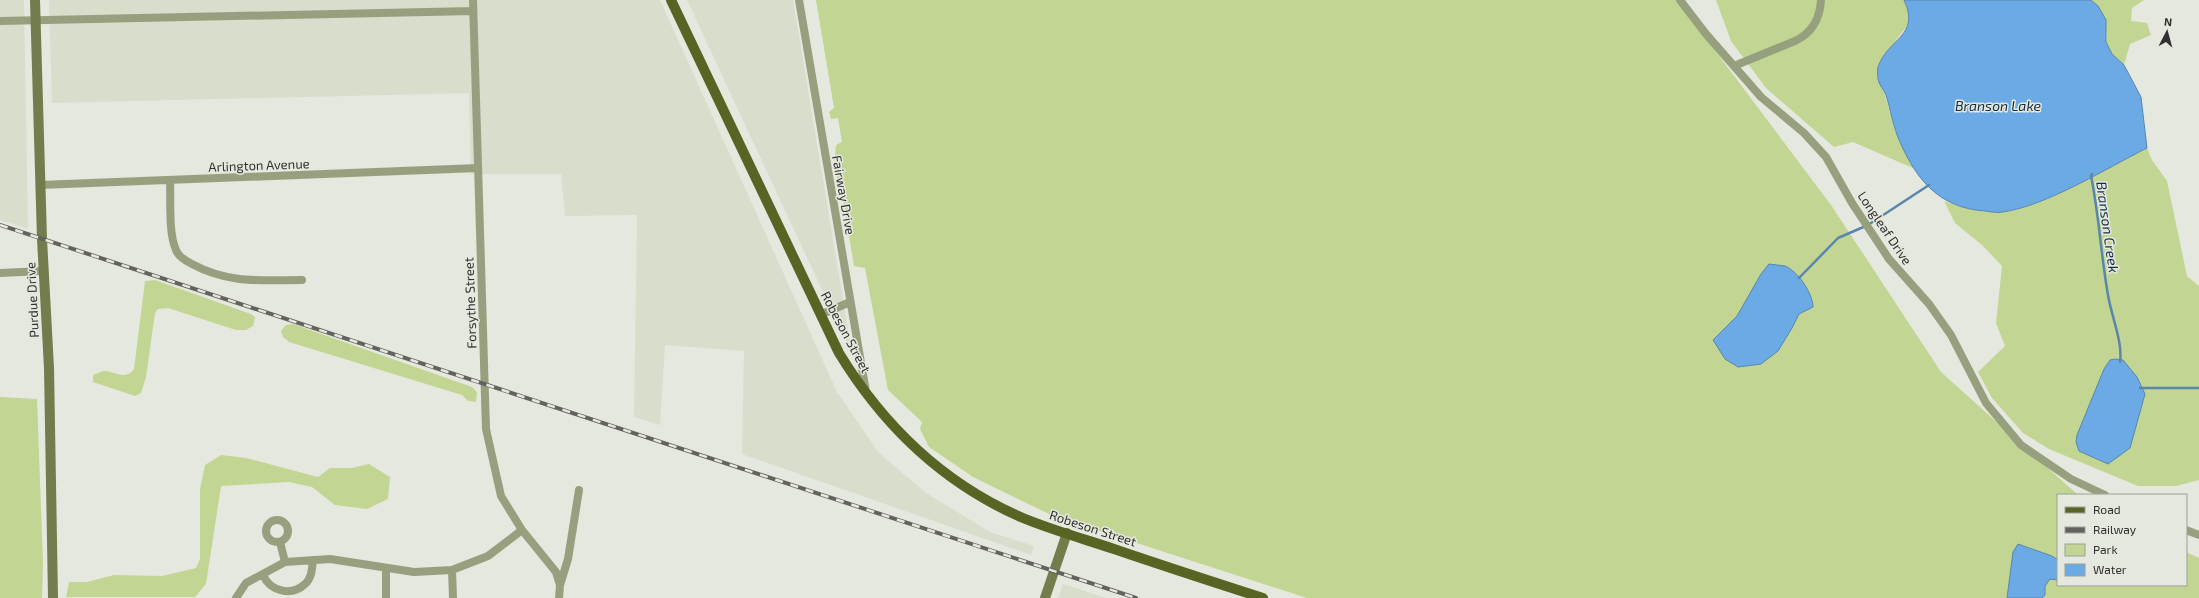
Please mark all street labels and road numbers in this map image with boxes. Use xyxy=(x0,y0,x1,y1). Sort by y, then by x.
street label: Fairway Drive xyxy=(829,154,859,236)
street label: Arlington Avenue xyxy=(208,155,310,175)
street label: Longleaf Drive xyxy=(1855,188,1915,268)
street label: Forsythe Street xyxy=(460,257,480,349)
street label: Purdue Drive xyxy=(22,262,42,338)
street label: Robeson Street xyxy=(818,288,874,376)
street label: Robeson Street xyxy=(1048,506,1138,550)

